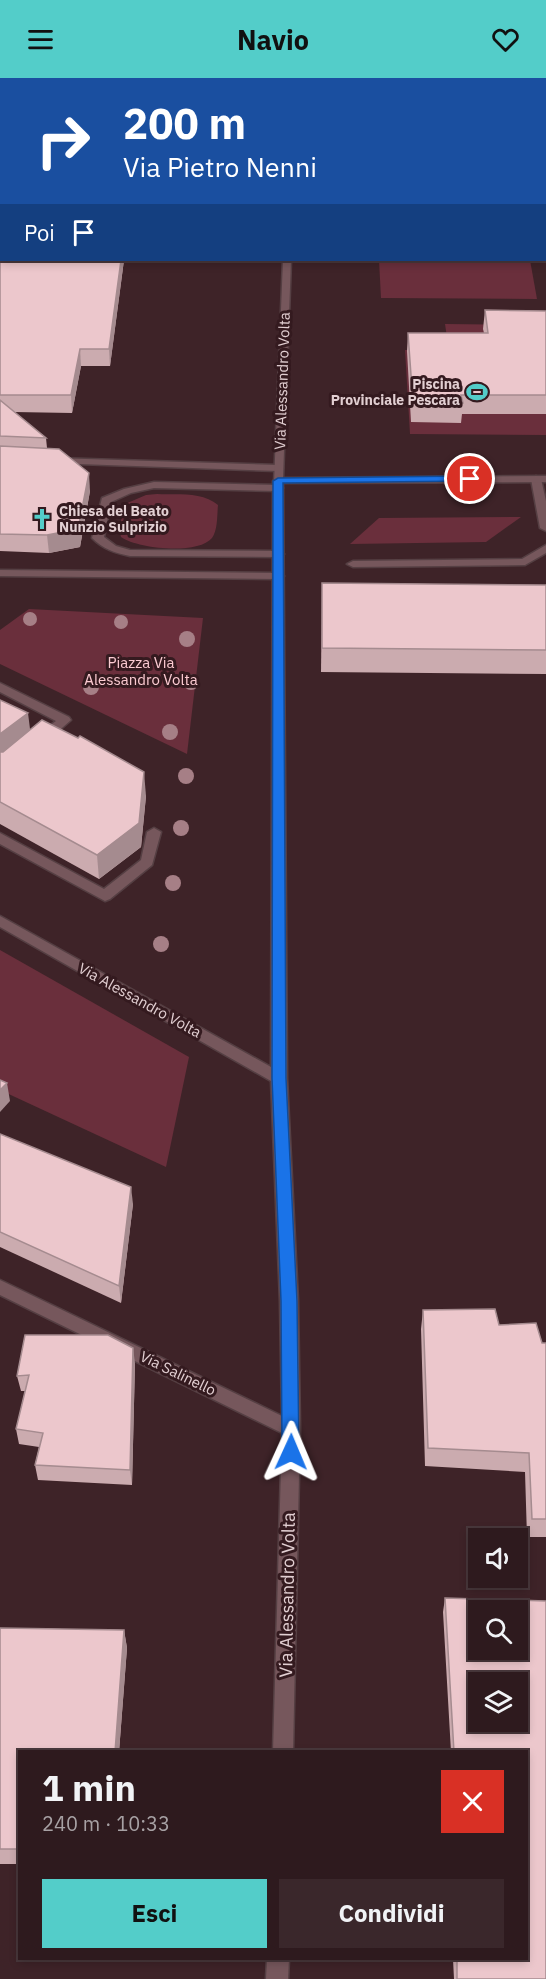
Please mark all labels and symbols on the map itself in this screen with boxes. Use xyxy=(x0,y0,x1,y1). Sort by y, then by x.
street label: Via Alessandro Volta xyxy=(270,312,294,450)
place label: Piscina Provinciale Pescara xyxy=(331,375,460,409)
sports icon: Piscina Provinciale Pescara xyxy=(465,380,489,404)
pin xyxy=(444,453,495,504)
place label: Chiesa del Beato Nunzio Sulprizio xyxy=(59,502,169,536)
church icon: Chiesa del Beato Nunzio Sulprizio xyxy=(30,507,54,531)
park label: Piazza Via Alessandro Volta xyxy=(84,653,198,689)
street label: Via Alessandro Volta xyxy=(75,958,205,1042)
street label: Via Salinello xyxy=(137,1346,219,1400)
position arrow xyxy=(259,1420,323,1484)
street label: Via Alessandro Volta xyxy=(274,1512,300,1678)

